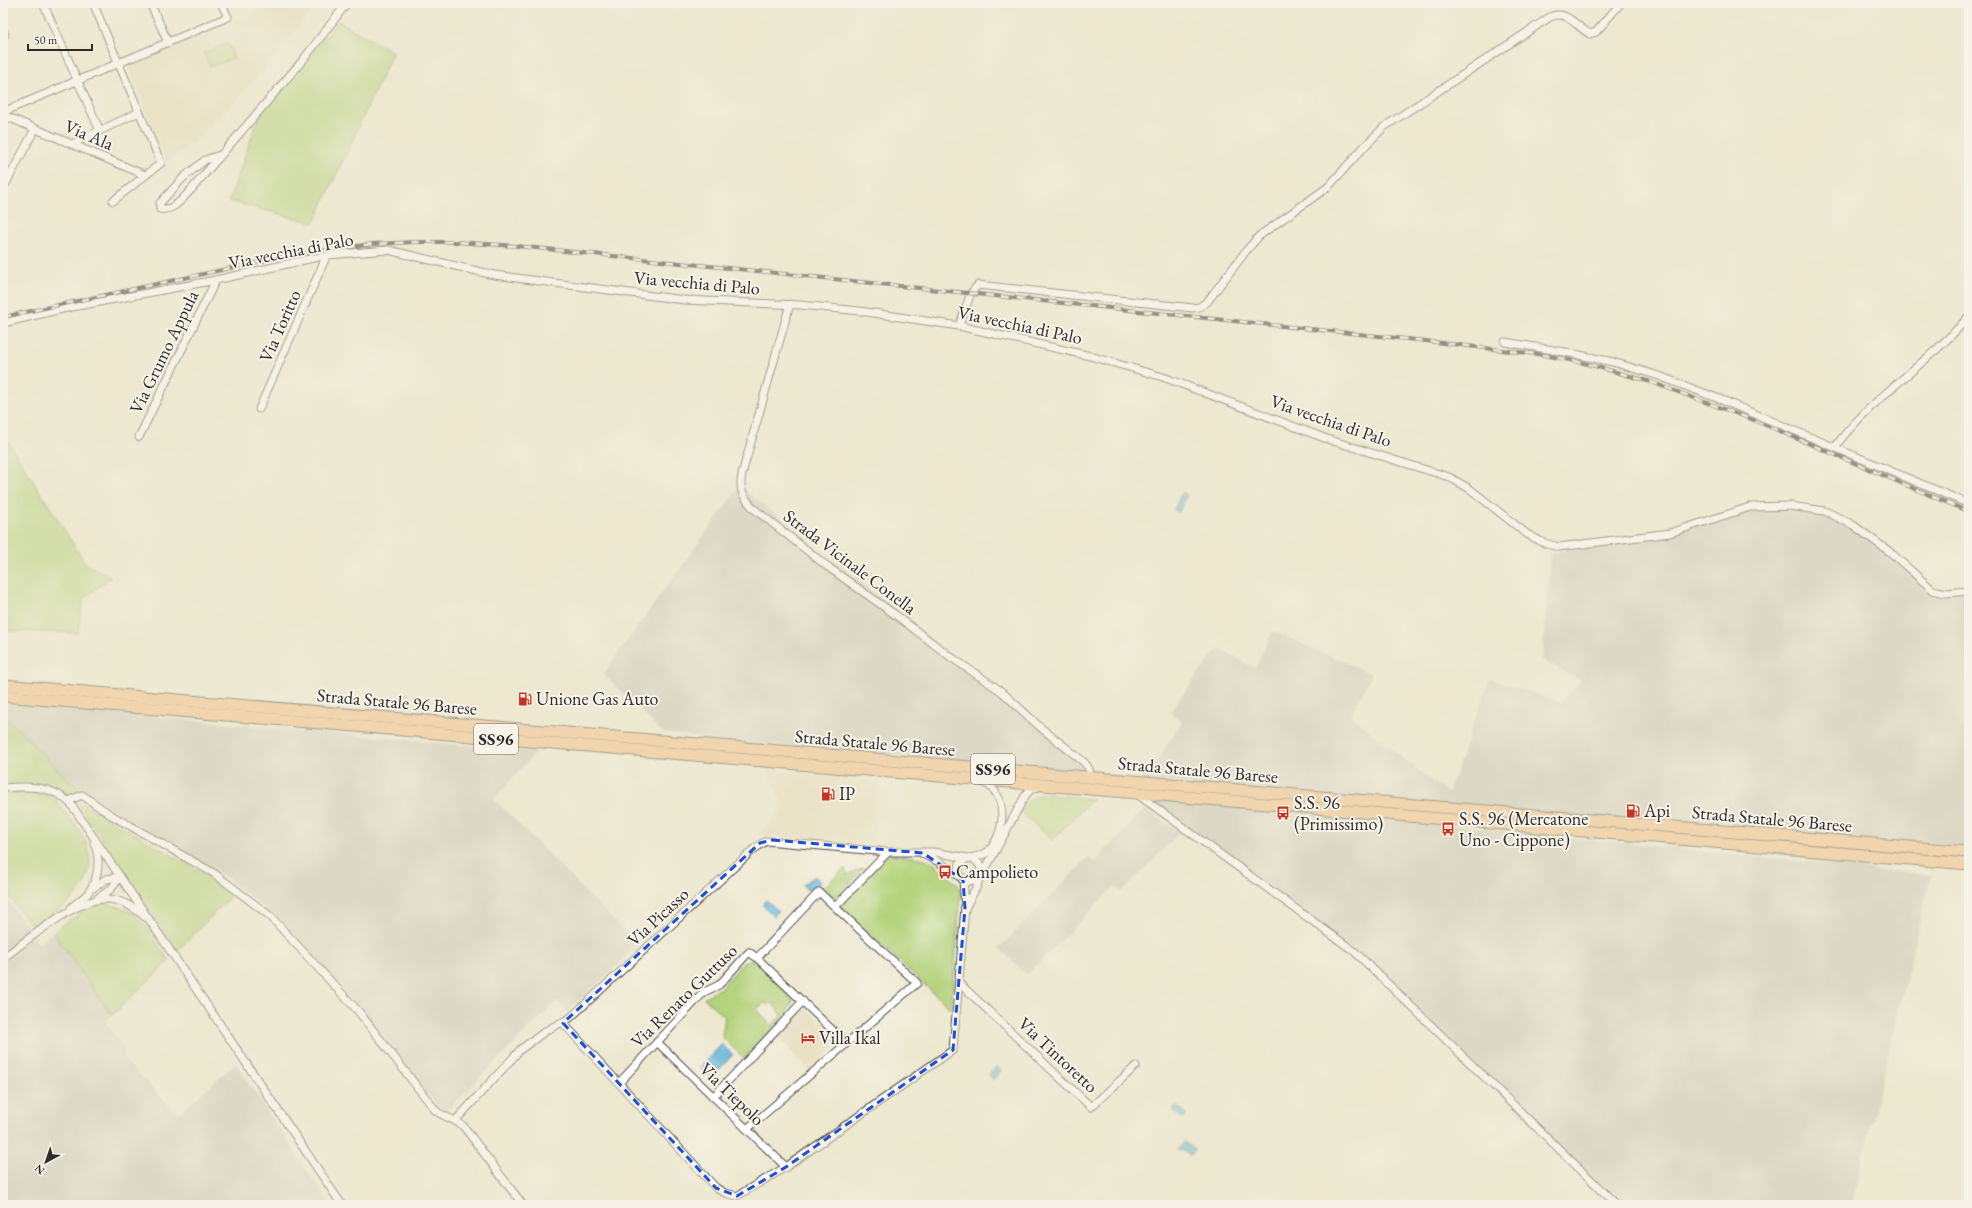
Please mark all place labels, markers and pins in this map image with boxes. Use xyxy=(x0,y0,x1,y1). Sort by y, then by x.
place label: Unione Gas Auto xyxy=(536,687,659,710)
fuel station icon: Unione Gas Auto xyxy=(517,691,533,707)
place label: IP xyxy=(839,782,855,805)
fuel station icon: IP xyxy=(820,786,836,802)
place label: S.S. 96 (Primissimo) xyxy=(1294,791,1383,835)
place label: Api xyxy=(1643,799,1671,822)
fuel station icon: Api xyxy=(1625,803,1641,819)
bus stop icon: S.S. 96 (Primissimo) xyxy=(1275,805,1291,821)
place label: S.S. 96 (Mercatone Uno - Cippone) xyxy=(1459,807,1588,851)
bus stop icon: S.S. 96 (Mercatone Uno - Cippone) xyxy=(1440,821,1456,837)
place label: Campolieto xyxy=(956,860,1038,883)
bus stop icon: Campolieto xyxy=(937,864,953,880)
place label: Villa Ikal xyxy=(819,1026,881,1049)
hotel icon: Villa Ikal xyxy=(800,1030,816,1046)

